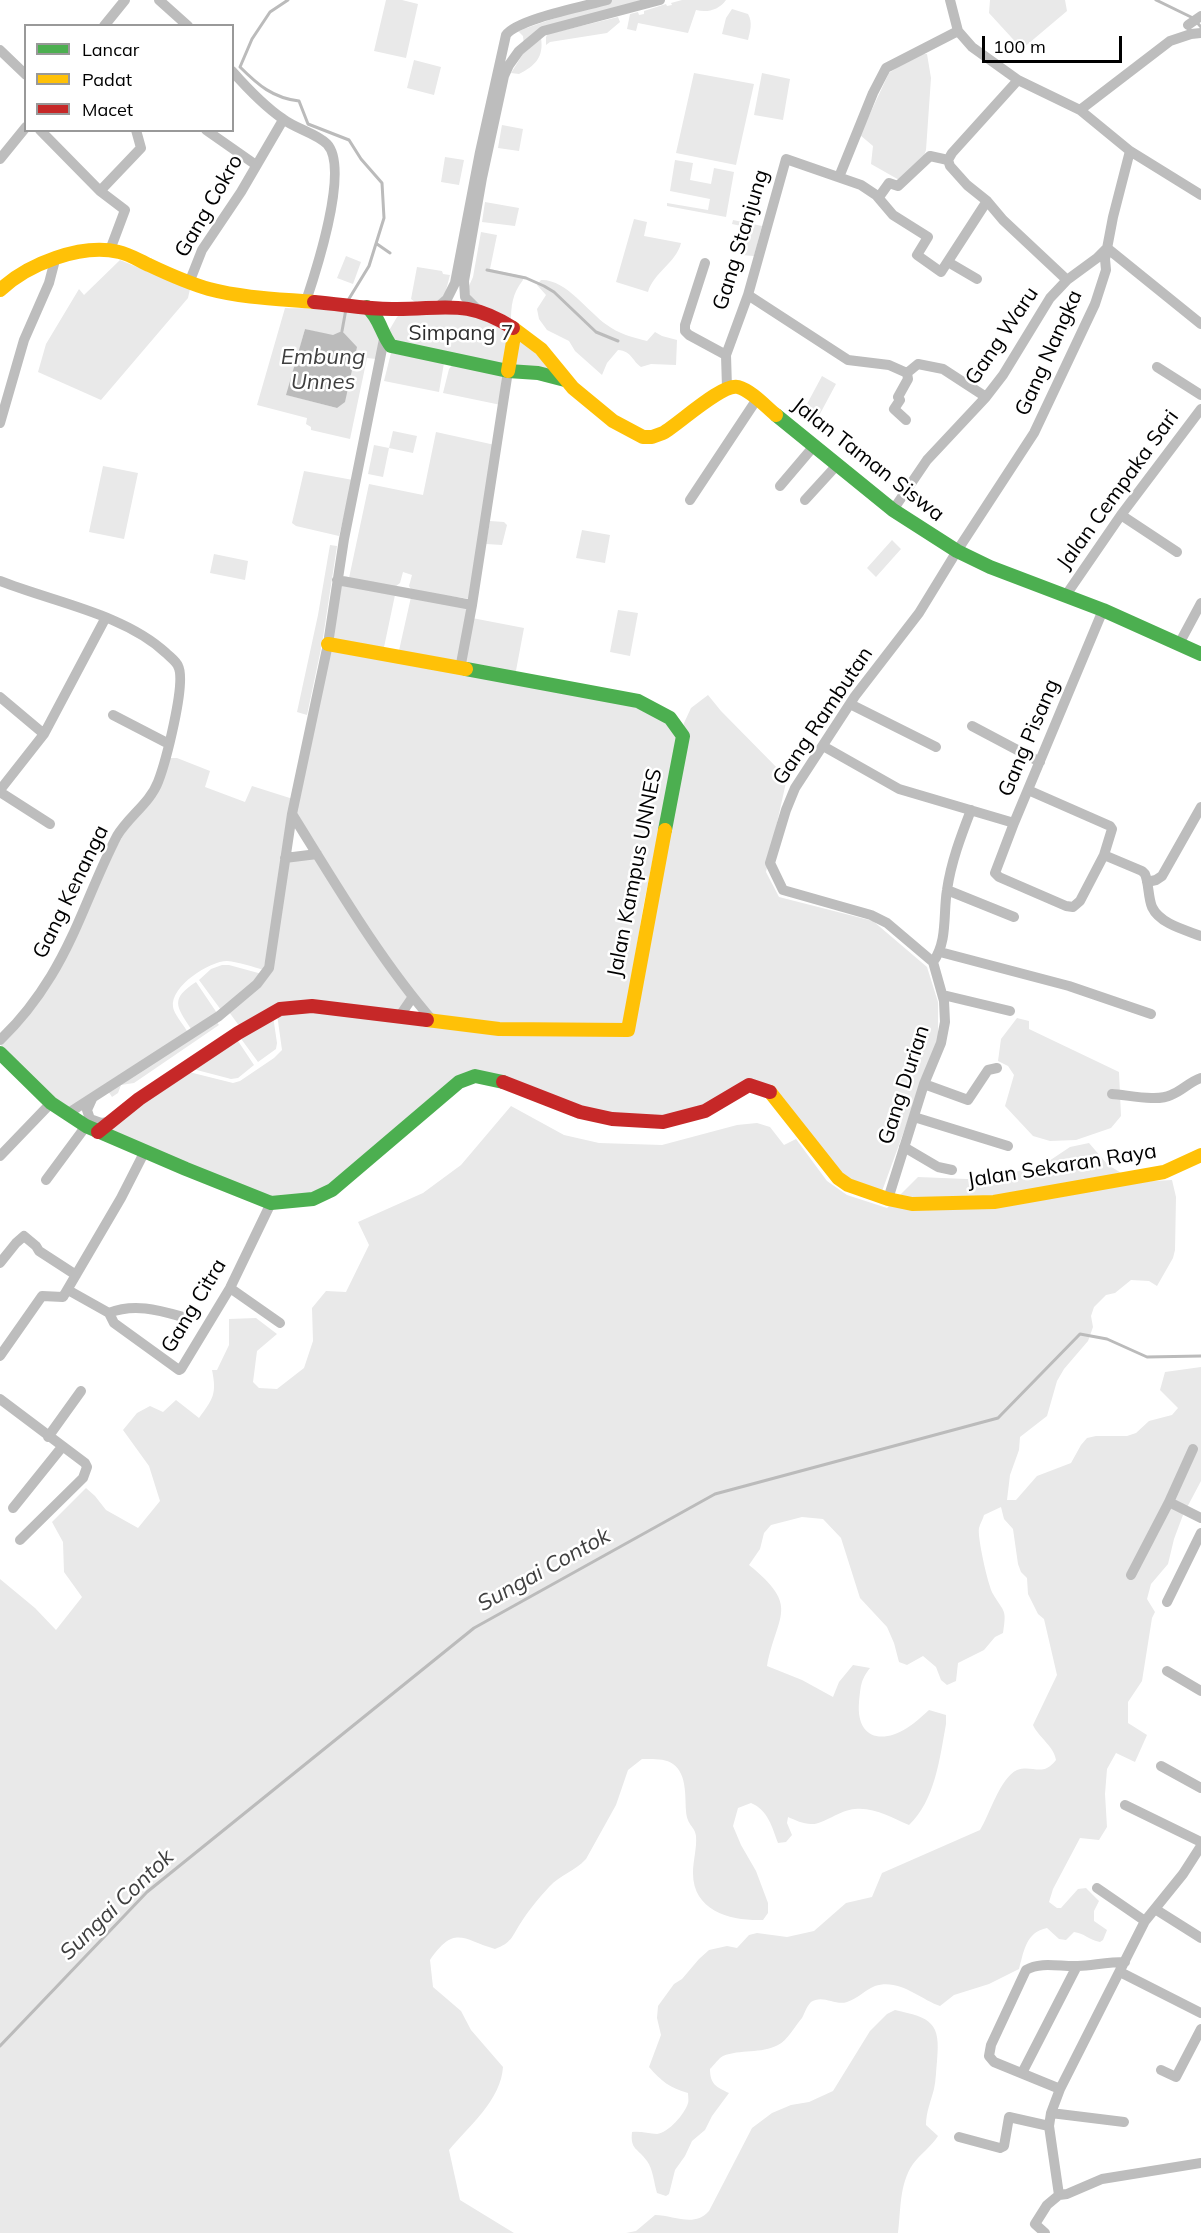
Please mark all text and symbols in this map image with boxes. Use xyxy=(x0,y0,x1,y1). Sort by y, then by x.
legend xyxy=(24,24,234,132)
scale bar xyxy=(985,24,1124,62)
text: 100 m xyxy=(993,35,1046,58)
text: Lancar xyxy=(82,38,139,61)
text: Padat xyxy=(82,68,132,91)
text: Macet xyxy=(82,98,133,121)
street label: Gang Cokro xyxy=(170,150,248,262)
street label: Gang Stanjung xyxy=(708,167,774,313)
street label: Gang Waru xyxy=(960,282,1044,390)
street label: Gang Nangka xyxy=(1010,286,1088,420)
park label: Simpang 7 xyxy=(409,321,513,347)
water label: Embung Unnes xyxy=(281,344,365,396)
street label: Jalan Taman Siswa xyxy=(787,393,949,527)
street label: Jalan Cempaka Sari xyxy=(1052,405,1184,575)
street label: Gang Rambutan xyxy=(768,642,878,790)
street label: Gang Pisang xyxy=(993,676,1065,800)
street label: Jalan Kampus UNNES xyxy=(602,767,668,979)
street label: Gang Kenanga xyxy=(28,821,114,963)
street label: Gang Durian xyxy=(873,1022,935,1148)
street label: Jalan Sekaran Raya xyxy=(966,1139,1158,1193)
street label: Gang Citra xyxy=(156,1254,232,1358)
water label: Sungai Contok xyxy=(473,1523,615,1617)
water label: Sungai Contok xyxy=(55,1844,179,1966)

